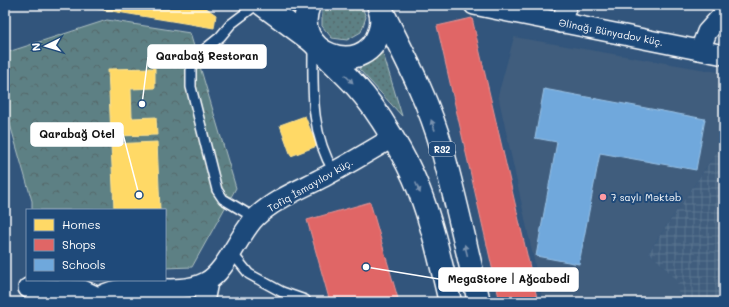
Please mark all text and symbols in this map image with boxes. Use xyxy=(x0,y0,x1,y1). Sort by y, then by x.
street label: Əlinağı Bünyadov küç. xyxy=(557,15,665,49)
north arrow xyxy=(26,26,66,66)
text: N xyxy=(28,42,43,52)
callout: Qarabağ Restoran xyxy=(148,45,266,68)
text: Qarabağ Restoran xyxy=(156,48,258,63)
one-way arrow xyxy=(344,74,354,84)
one-way arrow xyxy=(430,118,436,130)
callout: Qarabağ Otel xyxy=(31,123,123,146)
text: Qarabağ Otel xyxy=(39,126,115,141)
road number: R32 xyxy=(429,142,455,156)
street label: Tofiq İsmayılov küç. xyxy=(265,155,355,215)
one-way arrow xyxy=(415,182,421,193)
place label: 7 saylı Məktəb xyxy=(611,190,681,204)
marker: 7 saylı Məktəb xyxy=(598,192,608,202)
legend xyxy=(26,209,166,281)
text: Homes xyxy=(62,216,101,232)
text: Shops xyxy=(62,236,96,252)
one-way arrow xyxy=(463,244,469,257)
text: Schools xyxy=(62,256,106,272)
callout: MegaStore | Ağcabədi xyxy=(439,268,578,291)
text: MegaStore | Ağcabədi xyxy=(448,271,570,286)

